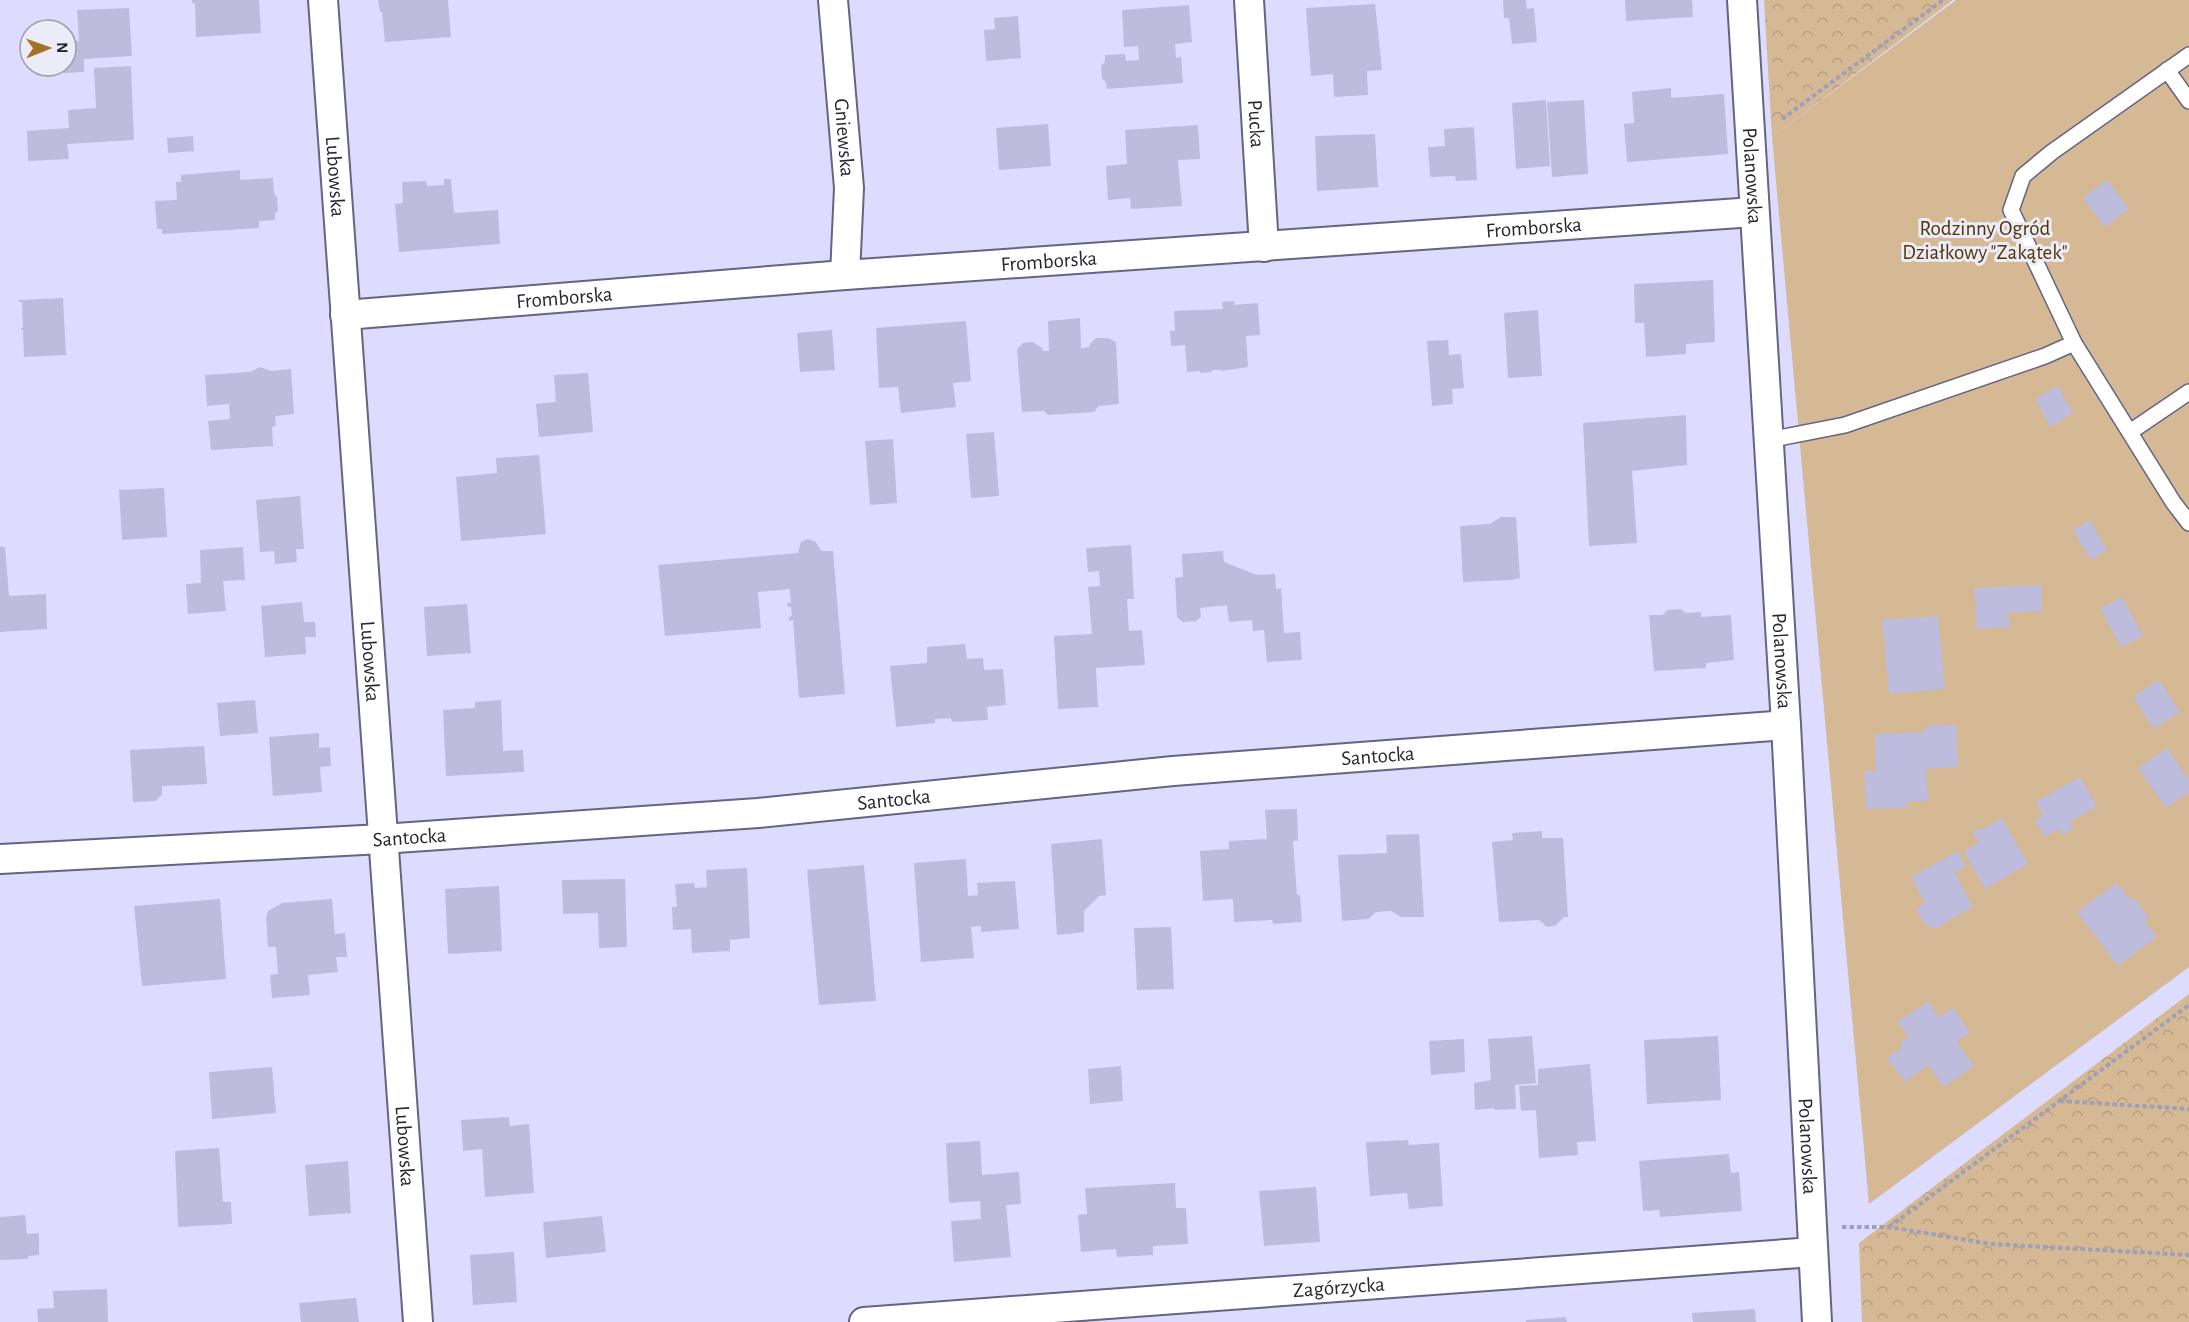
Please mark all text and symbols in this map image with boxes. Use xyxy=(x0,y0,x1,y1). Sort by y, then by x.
north arrow xyxy=(18,18,78,78)
text: N xyxy=(54,42,70,53)
street label: Gniewska xyxy=(831,97,859,178)
street label: Pucka xyxy=(1245,99,1268,149)
street label: Polanowska xyxy=(1739,127,1766,225)
street label: Lubowska xyxy=(322,135,349,218)
street label: Fromborska xyxy=(1485,213,1583,241)
park label: Rodzinny Ogród Działkowy "Zakątek" xyxy=(1902,218,2068,263)
street label: Fromborska xyxy=(1000,247,1098,275)
street label: Fromborska xyxy=(515,283,613,312)
street label: Polanowska xyxy=(1769,612,1796,710)
street label: Lubowska xyxy=(357,620,384,703)
street label: Santocka xyxy=(1340,742,1416,769)
street label: Santocka xyxy=(856,785,932,813)
street label: Santocka xyxy=(372,824,447,850)
street label: Polanowska xyxy=(1795,1097,1821,1195)
street label: Lubowska xyxy=(392,1105,419,1188)
street label: Zagórzycka xyxy=(1292,1273,1386,1301)

